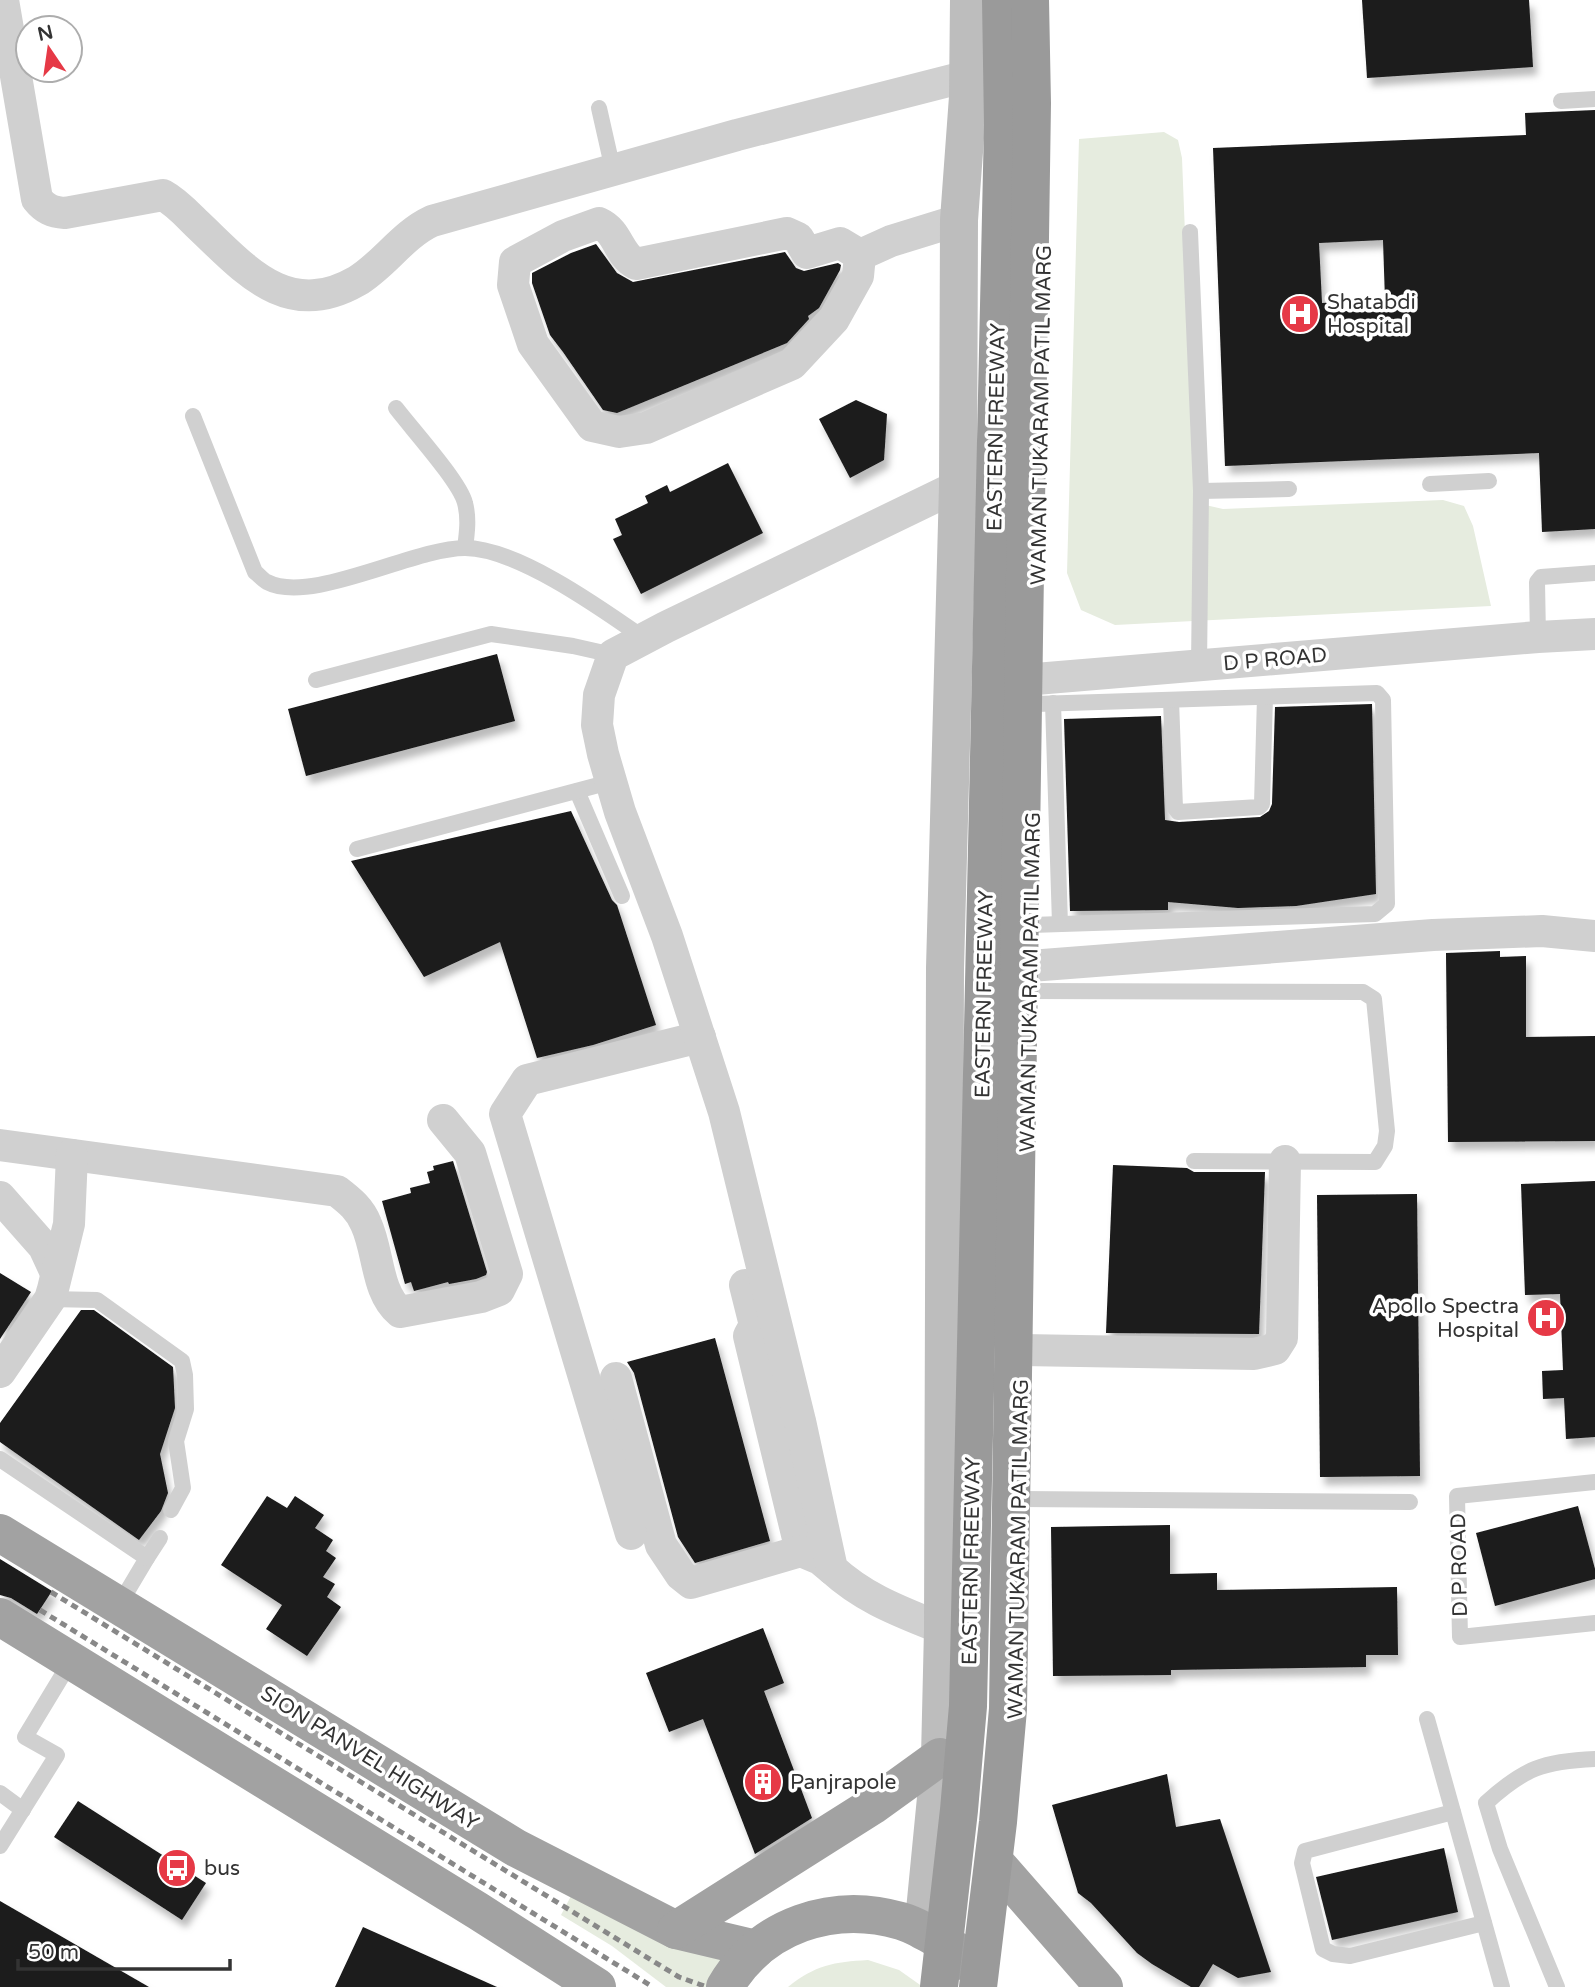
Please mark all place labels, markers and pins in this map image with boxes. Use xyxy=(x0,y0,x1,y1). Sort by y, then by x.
place label: Shatabdi Hospital xyxy=(1327,290,1416,339)
hospital icon: Shatabdi Hospital xyxy=(1279,293,1321,335)
place label: Apollo Spectra Hospital xyxy=(1372,1294,1519,1343)
hospital icon: Apollo Spectra Hospital xyxy=(1525,1297,1567,1339)
building icon: Panjrapole xyxy=(742,1761,784,1803)
place label: Panjrapole xyxy=(790,1770,897,1795)
bus stop icon: bus xyxy=(156,1847,198,1889)
place label: bus xyxy=(204,1856,240,1881)

